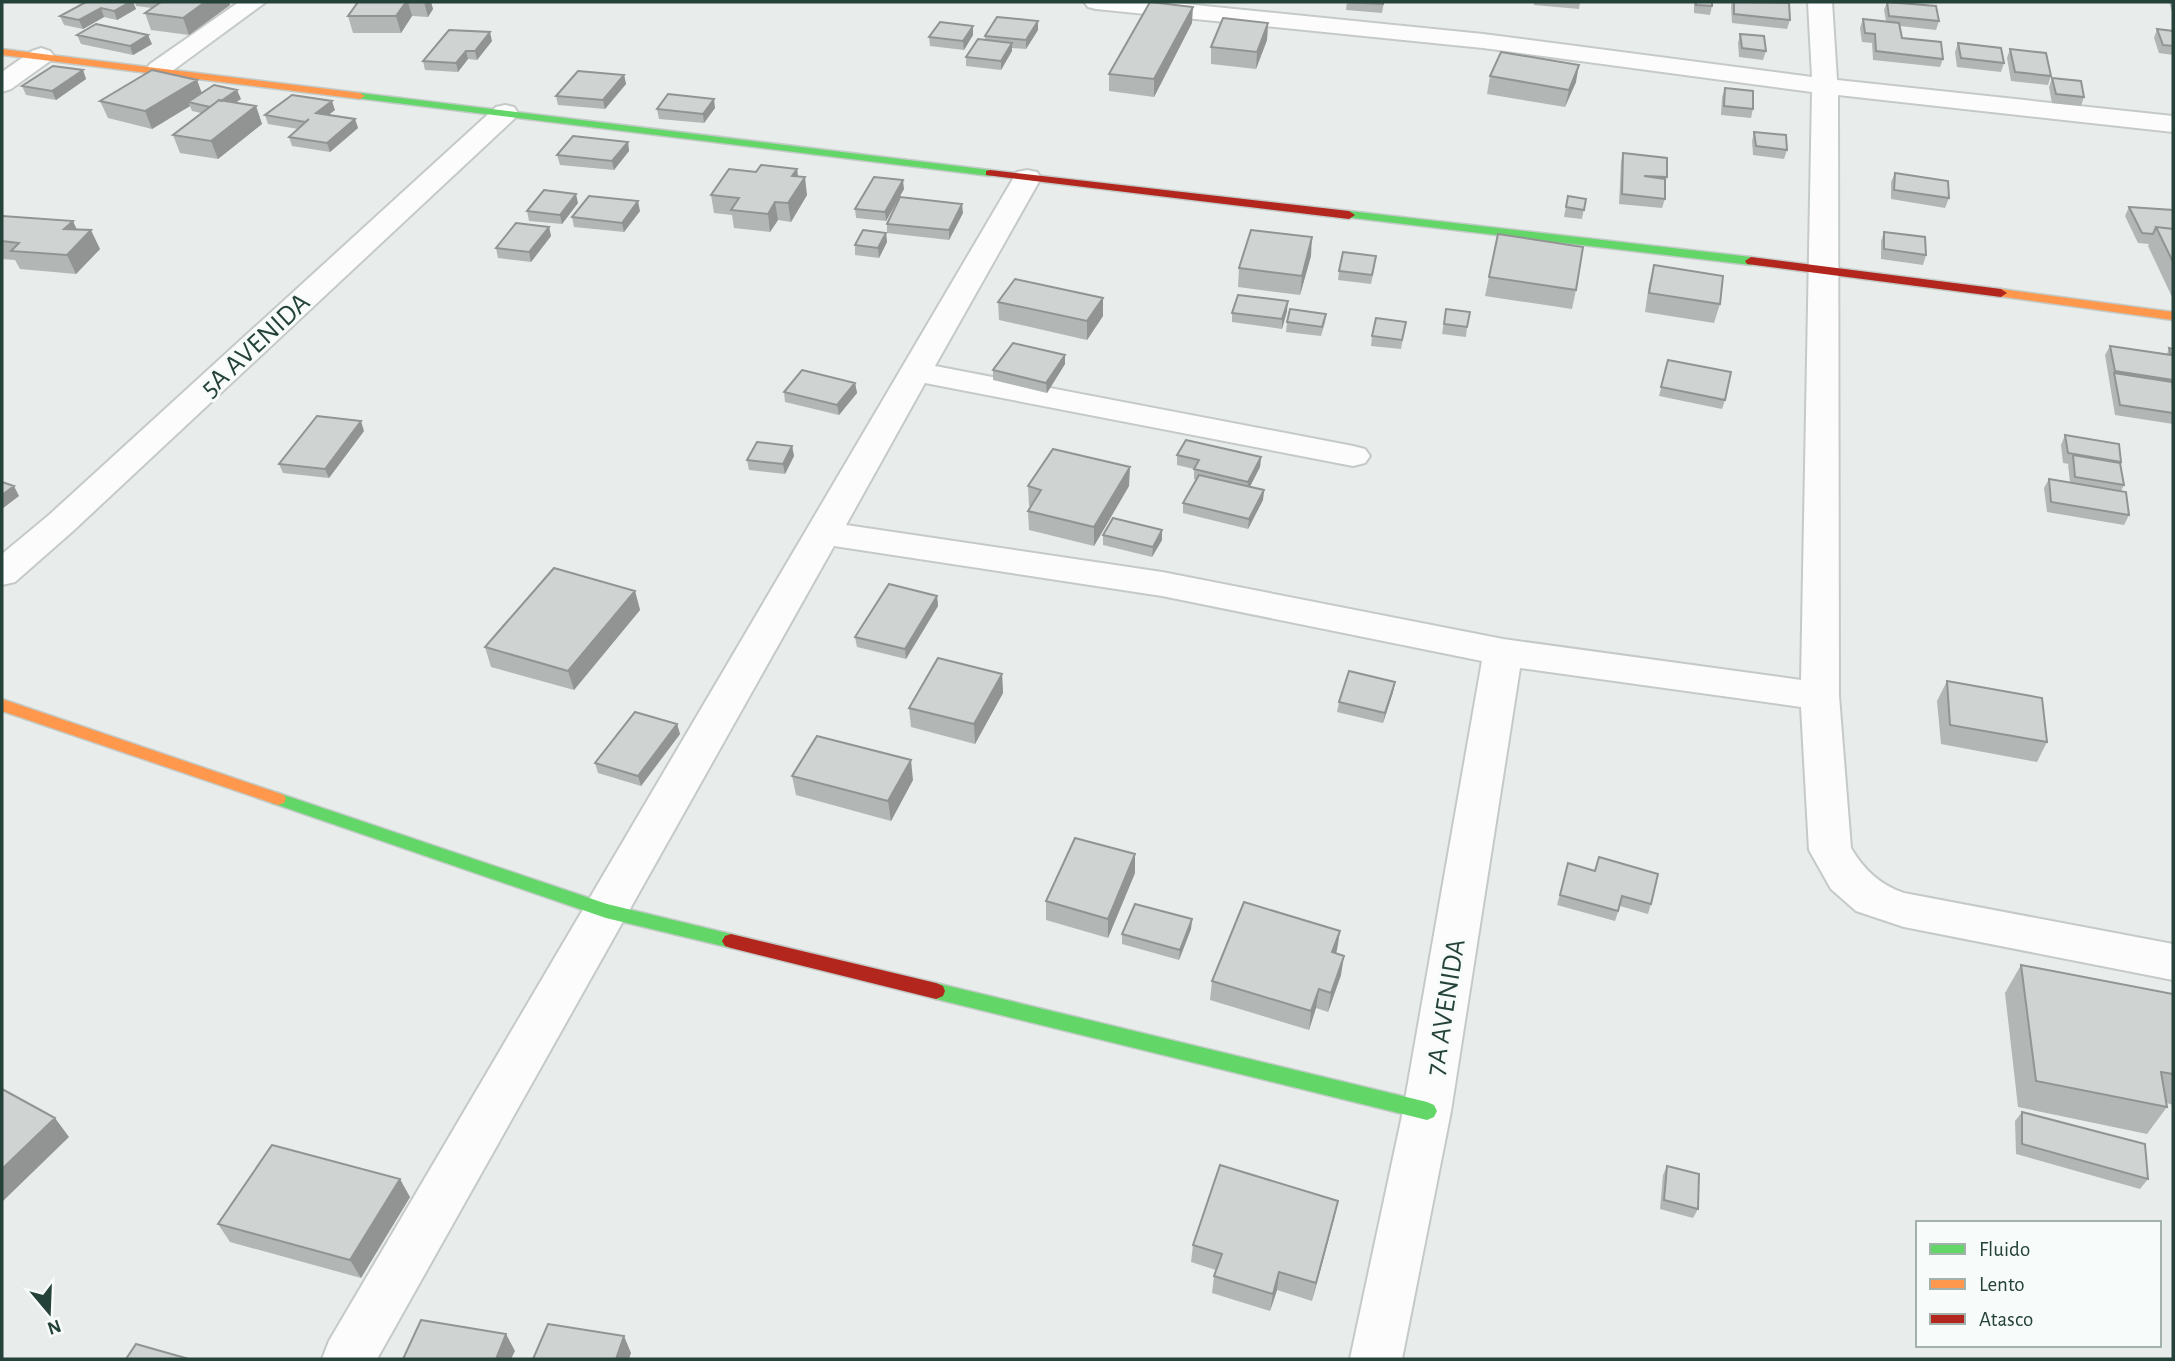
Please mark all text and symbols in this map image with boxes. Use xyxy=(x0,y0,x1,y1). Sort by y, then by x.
street label: 5A AVENIDA xyxy=(195,288,315,403)
street label: 7A AVENIDA xyxy=(1421,937,1471,1078)
legend xyxy=(1916,1221,2161,1347)
text: Fluido xyxy=(1979,1239,2030,1260)
text: Lento xyxy=(1979,1274,2025,1295)
north arrow xyxy=(14,1277,84,1347)
text: Atasco xyxy=(1979,1309,2033,1330)
text: N xyxy=(45,1316,63,1338)

